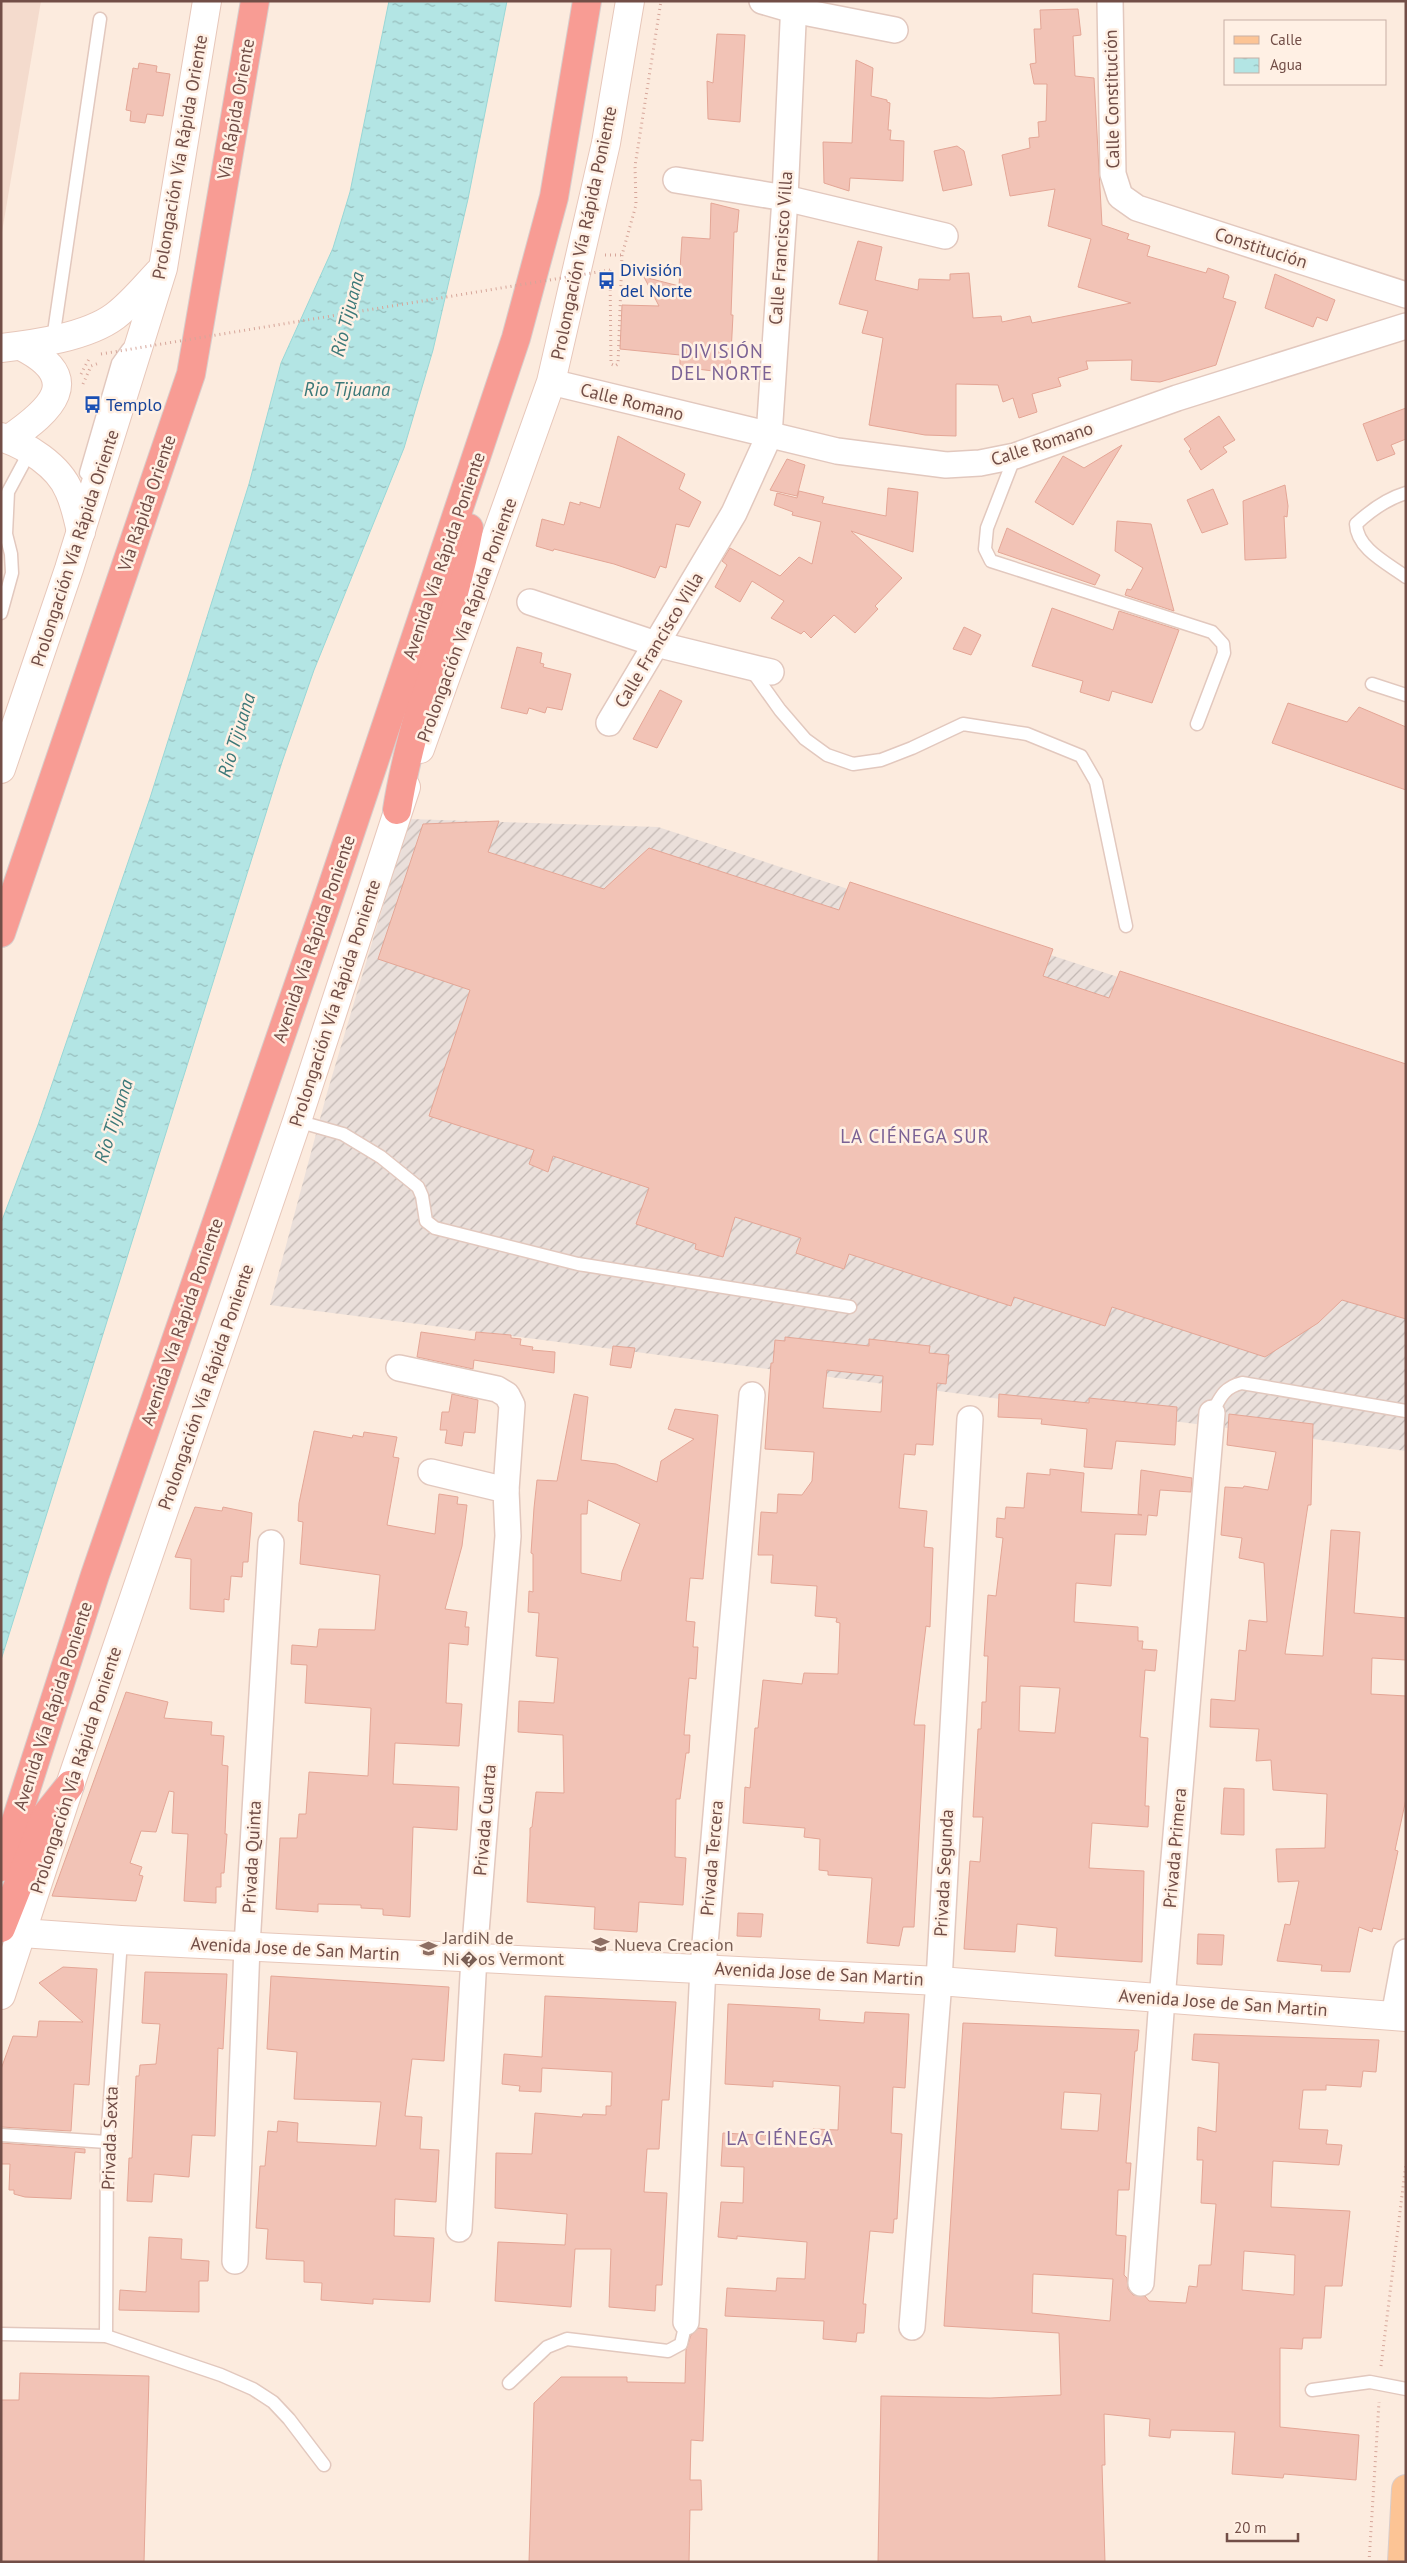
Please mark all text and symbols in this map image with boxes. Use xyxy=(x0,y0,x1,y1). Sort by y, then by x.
legend xyxy=(1224,20,1387,85)
street label: Calle Constitución xyxy=(1099,29,1124,169)
text: Calle xyxy=(1270,30,1302,49)
street label: Prolongación Vía Rápida Oriente xyxy=(147,33,212,281)
street label: Vía Rápida Oriente xyxy=(212,37,259,182)
text: Agua xyxy=(1270,55,1302,74)
street label: Prolongación Vía Rápida Poniente xyxy=(545,104,622,362)
street label: Calle Francisco Villa xyxy=(764,170,797,326)
street label: Constitución xyxy=(1212,222,1310,273)
place label: División del Norte xyxy=(620,258,692,302)
water label: Río Tijuana xyxy=(325,268,369,359)
bus stop icon: División del Norte xyxy=(596,270,616,290)
district label: DIVISIÓN DEL NORTE xyxy=(671,339,773,385)
water label: Rio Tijuana xyxy=(304,377,391,401)
street label: Calle Romano xyxy=(578,378,686,425)
place label: Templo xyxy=(106,393,162,416)
bus stop icon: Templo xyxy=(82,395,102,415)
street label: Calle Romano xyxy=(988,416,1096,471)
street label: Prolongación Vía Rápida Oriente xyxy=(25,426,124,669)
street label: Vía Rápida Oriente xyxy=(112,432,181,575)
street label: Avenida Vía Rápida Poniente xyxy=(397,449,490,663)
street label: Prolongación Vía Rápida Poniente xyxy=(412,494,522,745)
street label: Calle Francisco Villa xyxy=(609,568,708,712)
water label: Río Tijuana xyxy=(212,689,260,780)
street label: Avenida Vía Rápida Poniente xyxy=(267,832,360,1046)
street label: Prolongación Vía Rápida Poniente xyxy=(284,876,385,1129)
water label: Río Tijuana xyxy=(88,1075,138,1166)
district label: LA CIÉNEGA SUR xyxy=(840,1124,990,1148)
street label: Avenida Vía Rápida Poniente xyxy=(135,1215,228,1429)
street label: Prolongación Vía Rápida Poniente xyxy=(153,1261,258,1513)
street label: Avenida Vía Rápida Poniente xyxy=(8,1599,97,1813)
street label: Prolongación Vía Rápida Poniente xyxy=(25,1643,126,1896)
street label: Privada Cuarta xyxy=(468,1763,501,1877)
street label: Privada Primera xyxy=(1158,1787,1191,1909)
street label: Privada Tercera xyxy=(695,1799,728,1917)
street label: Privada Quinta xyxy=(237,1800,266,1914)
street label: Privada Segunda xyxy=(929,1809,958,1937)
place label: JardiN de Ni�os Vermont xyxy=(442,1926,564,1970)
street label: Avenida Jose de San Martin xyxy=(190,1932,400,1965)
place label: Nueva Creacion xyxy=(614,1933,734,1956)
school or university icon: Nueva Creacion xyxy=(590,1935,610,1955)
school or university icon: JardiN de Ni�os Vermont xyxy=(419,1938,439,1958)
street label: Avenida Jose de San Martin xyxy=(714,1957,924,1990)
street label: Avenida Jose de San Martin xyxy=(1118,1984,1328,2021)
street label: Privada Sexta xyxy=(96,2086,123,2190)
district label: LA CIÉNEGA xyxy=(726,2126,834,2150)
scale bar xyxy=(1227,2510,1298,2542)
text: 20 m xyxy=(1234,2518,1267,2537)

